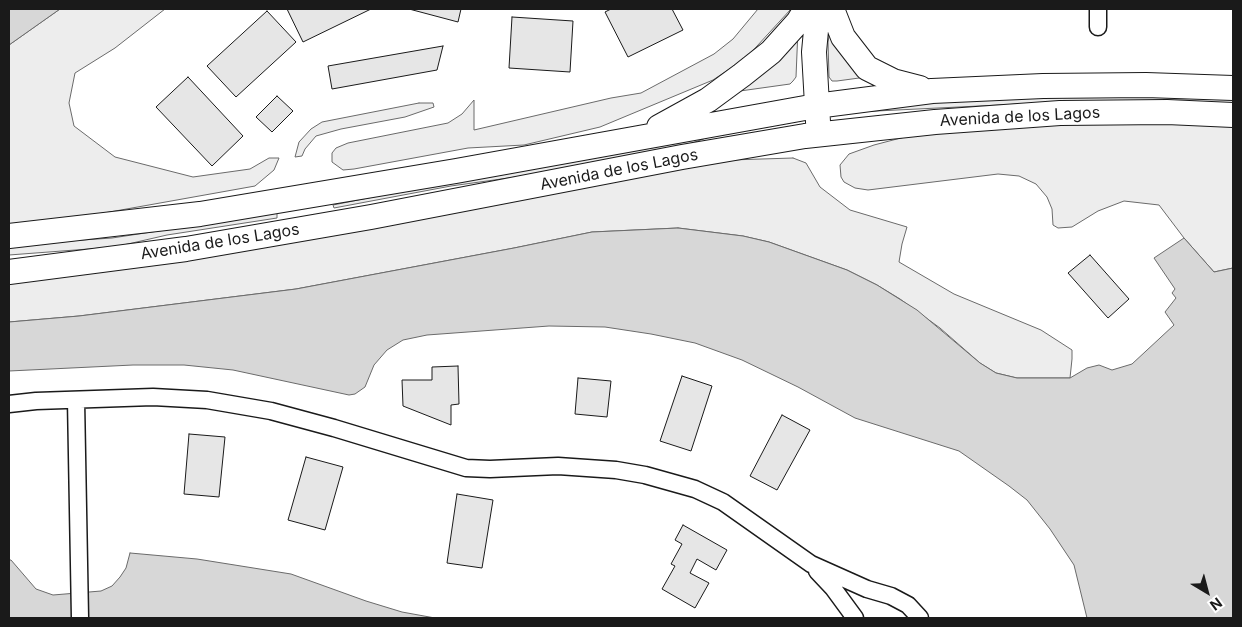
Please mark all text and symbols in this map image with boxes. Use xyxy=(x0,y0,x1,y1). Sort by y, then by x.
street label: Avenida de los Lagos xyxy=(939,103,1101,131)
street label: Avenida de los Lagos xyxy=(538,145,700,195)
street label: Avenida de los Lagos xyxy=(139,220,301,264)
north arrow xyxy=(1182,567,1232,617)
text: N xyxy=(1207,594,1226,614)

